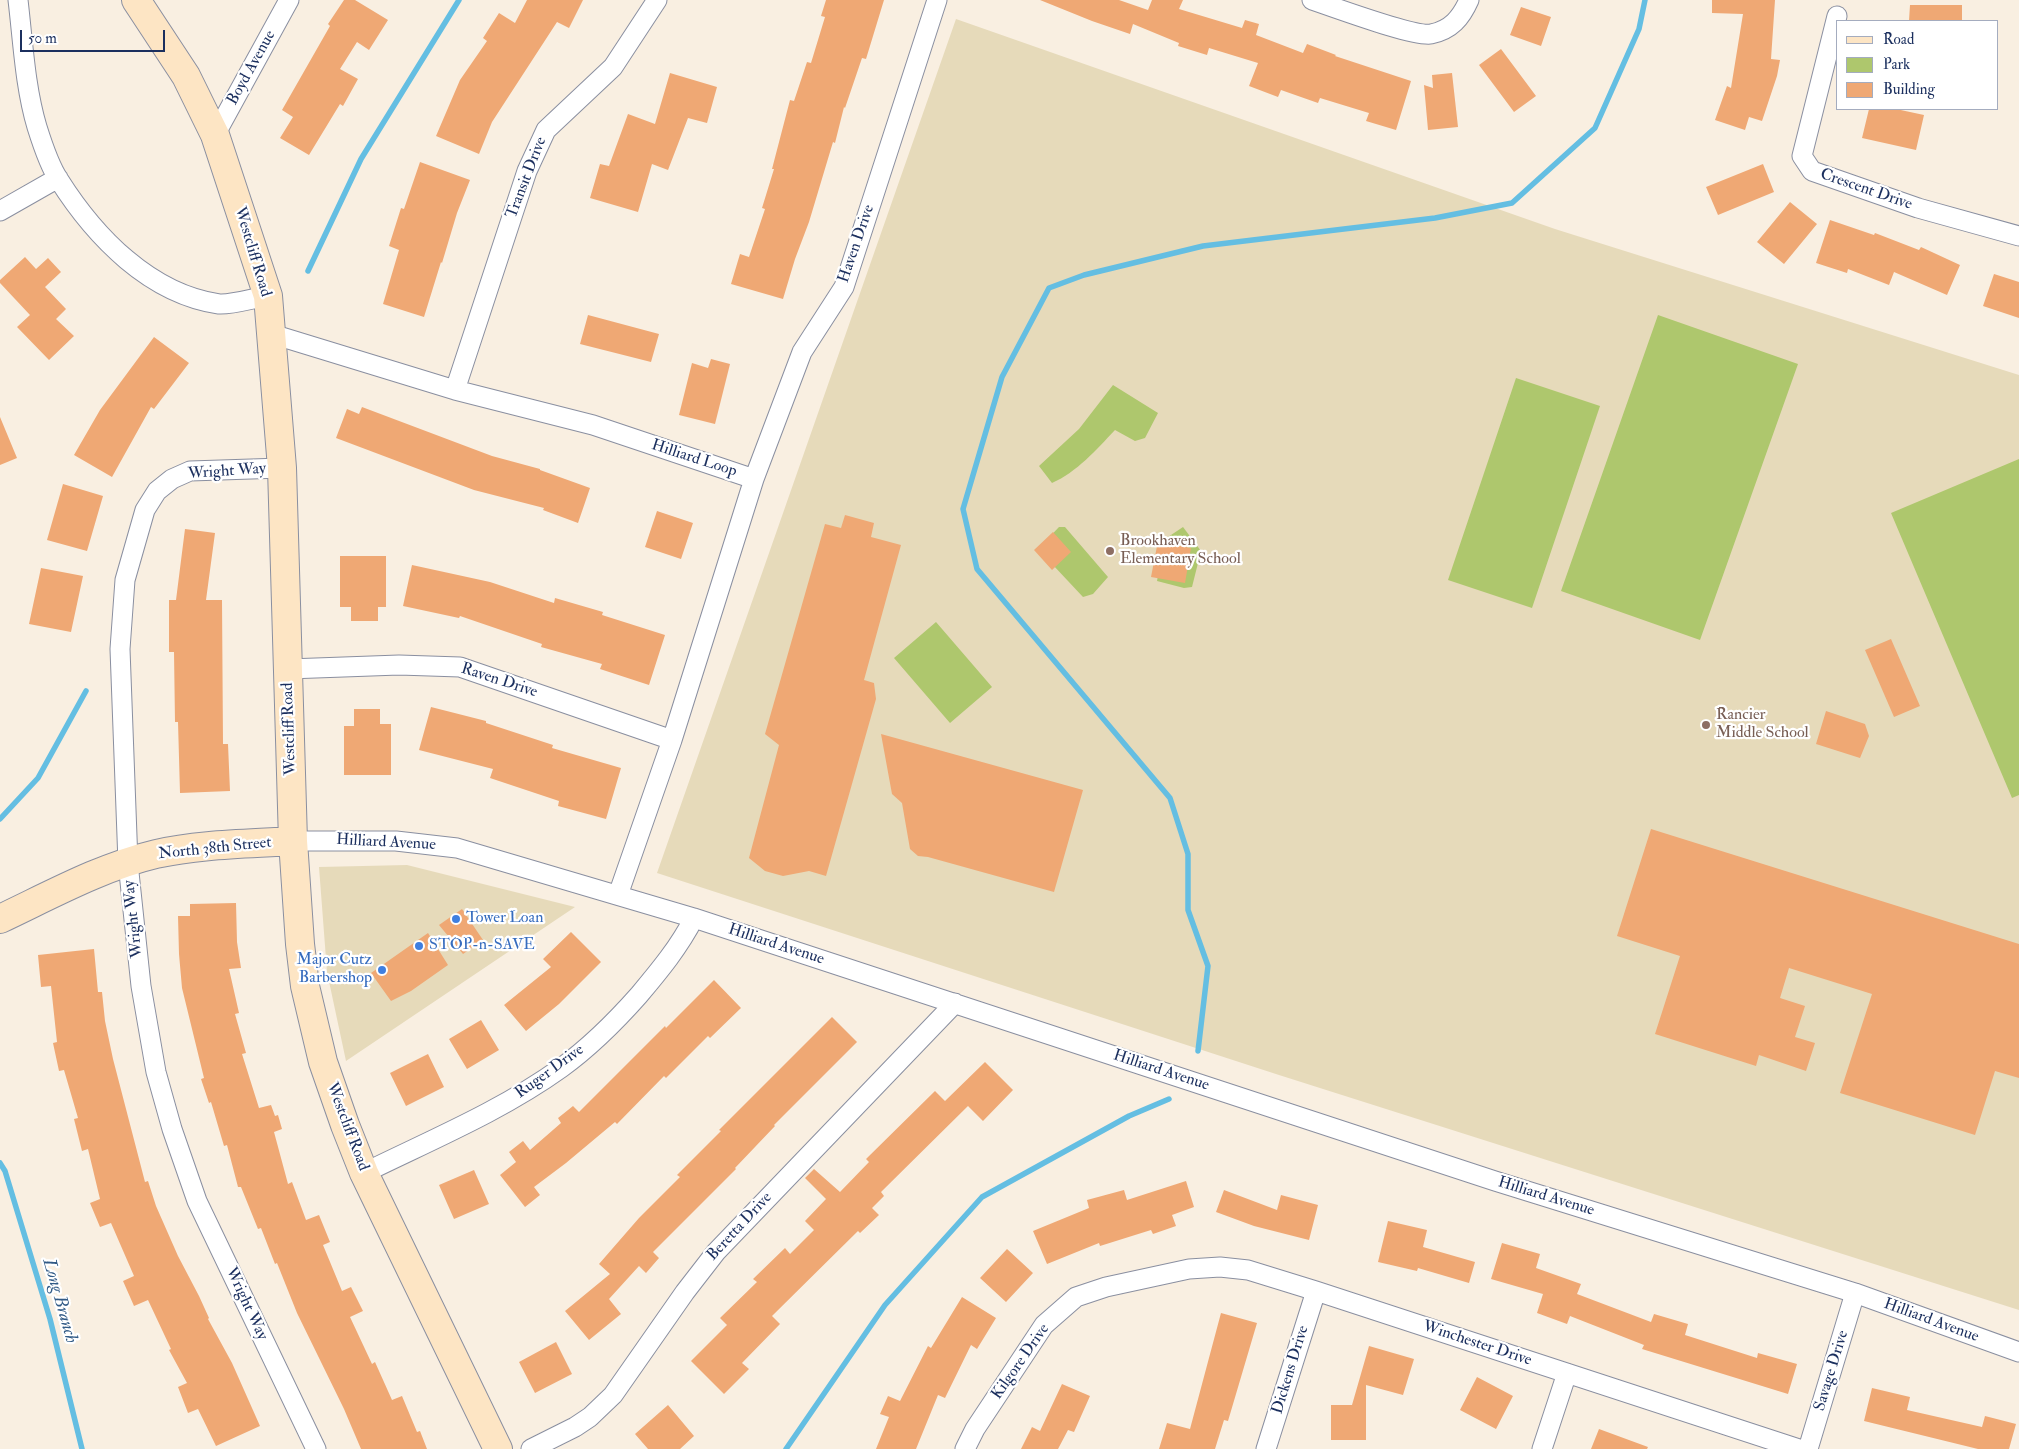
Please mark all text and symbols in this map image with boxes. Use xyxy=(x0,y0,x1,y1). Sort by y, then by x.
scale bar xyxy=(22,20,168,52)
legend xyxy=(1836,20,1999,110)
street label: Boyd Avenue xyxy=(224,27,280,109)
text: 50 m xyxy=(28,29,57,48)
text: Road xyxy=(1883,30,1914,49)
text: Park xyxy=(1883,55,1910,74)
text: Building xyxy=(1883,80,1935,99)
street label: Transit Drive xyxy=(503,135,551,221)
street label: Crescent Drive xyxy=(1817,165,1915,215)
street label: Haven Drive xyxy=(835,203,879,285)
street label: Westcliff Road xyxy=(229,205,275,299)
street label: Hilliard Loop xyxy=(649,436,739,482)
street label: Wright Way xyxy=(187,460,267,484)
place label: Brookhaven Elementary School xyxy=(1120,532,1241,570)
marker: Brookhaven Elementary School xyxy=(1104,545,1116,557)
street label: Raven Drive xyxy=(458,660,540,702)
street label: Westcliff Road xyxy=(279,682,301,776)
place label: Rancier Middle School xyxy=(1716,706,1809,744)
marker: Rancier Middle School xyxy=(1700,719,1712,731)
street label: Hilliard Avenue xyxy=(336,831,436,855)
street label: North 38th Street xyxy=(157,834,273,864)
street label: Wright Way xyxy=(120,879,148,959)
place label: Tower Loan xyxy=(466,909,543,929)
marker: Tower Loan xyxy=(450,913,462,925)
street label: Hilliard Avenue xyxy=(726,920,826,970)
place label: STOP-n-SAVE xyxy=(429,936,535,956)
marker: STOP-n-SAVE xyxy=(413,940,425,952)
place label: Major Cutz Barbershop xyxy=(297,951,372,989)
marker: Major Cutz Barbershop xyxy=(376,964,388,976)
street label: Ruger Drive xyxy=(512,1041,588,1103)
street label: Hilliard Avenue xyxy=(1111,1046,1211,1096)
street label: Westcliff Road xyxy=(321,1080,373,1174)
street label: Hilliard Avenue xyxy=(1495,1173,1597,1221)
street label: Beretta Drive xyxy=(703,1189,777,1265)
water label: Long Branch xyxy=(37,1256,81,1346)
street label: Wright Way xyxy=(221,1265,271,1343)
street label: Hilliard Avenue xyxy=(1881,1295,1981,1347)
street label: Winchester Drive xyxy=(1420,1317,1534,1371)
street label: Kilgore Drive xyxy=(988,1321,1054,1403)
street label: Dickens Drive xyxy=(1268,1323,1314,1417)
street label: Savage Drive xyxy=(1811,1328,1853,1414)

